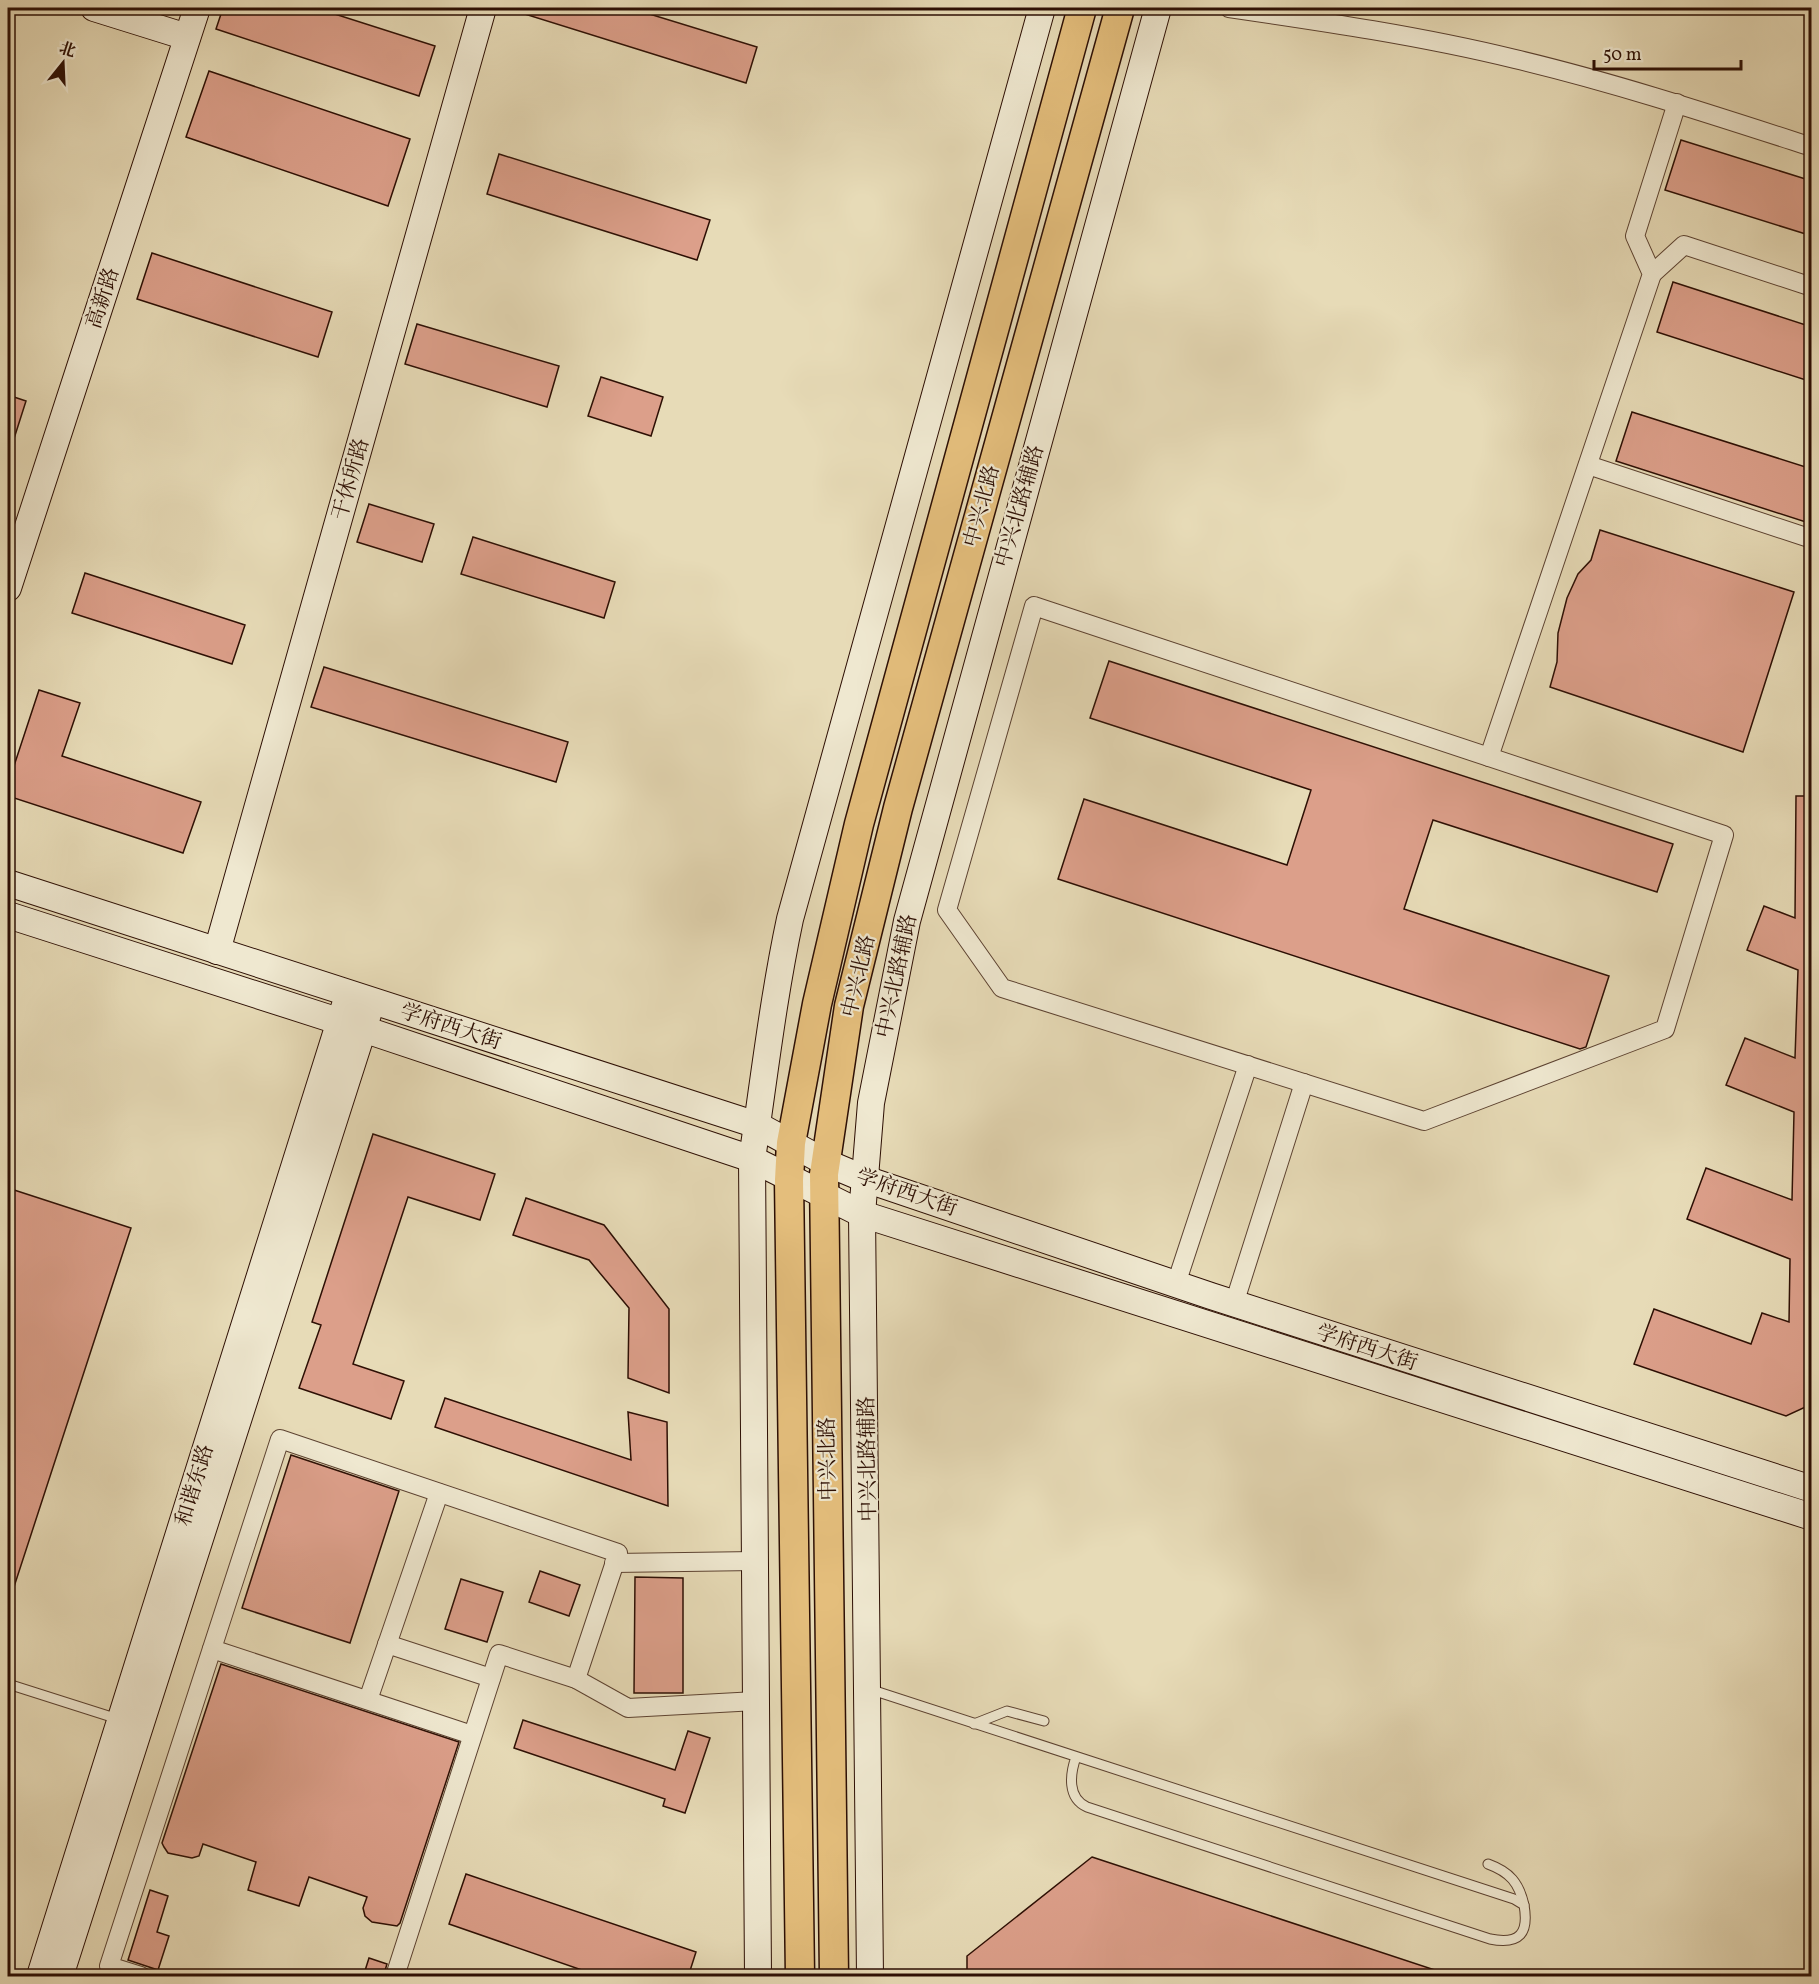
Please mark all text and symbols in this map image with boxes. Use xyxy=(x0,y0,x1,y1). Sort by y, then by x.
north arrow xyxy=(33,33,93,93)
scale bar xyxy=(1594,33,1741,71)
text: 北 xyxy=(56,38,78,64)
text: 50 m xyxy=(1603,43,1642,68)
street label: 高新路 xyxy=(80,264,127,333)
street label: 干休所路 xyxy=(326,435,377,524)
street label: 中兴北路辅路 xyxy=(989,442,1052,571)
street label: 中兴北路 xyxy=(958,462,1007,551)
street label: 中兴北路辅路 xyxy=(870,912,925,1041)
street label: 中兴北路 xyxy=(836,932,883,1021)
street label: 学府西大街 xyxy=(396,997,505,1057)
street label: 学府西大街 xyxy=(852,1163,961,1224)
street label: 学府西大街 xyxy=(1312,1318,1421,1378)
street label: 中兴北路辅路 xyxy=(853,1396,884,1522)
street label: 中兴北路 xyxy=(813,1417,844,1501)
street label: 和谐东路 xyxy=(169,1441,222,1530)

